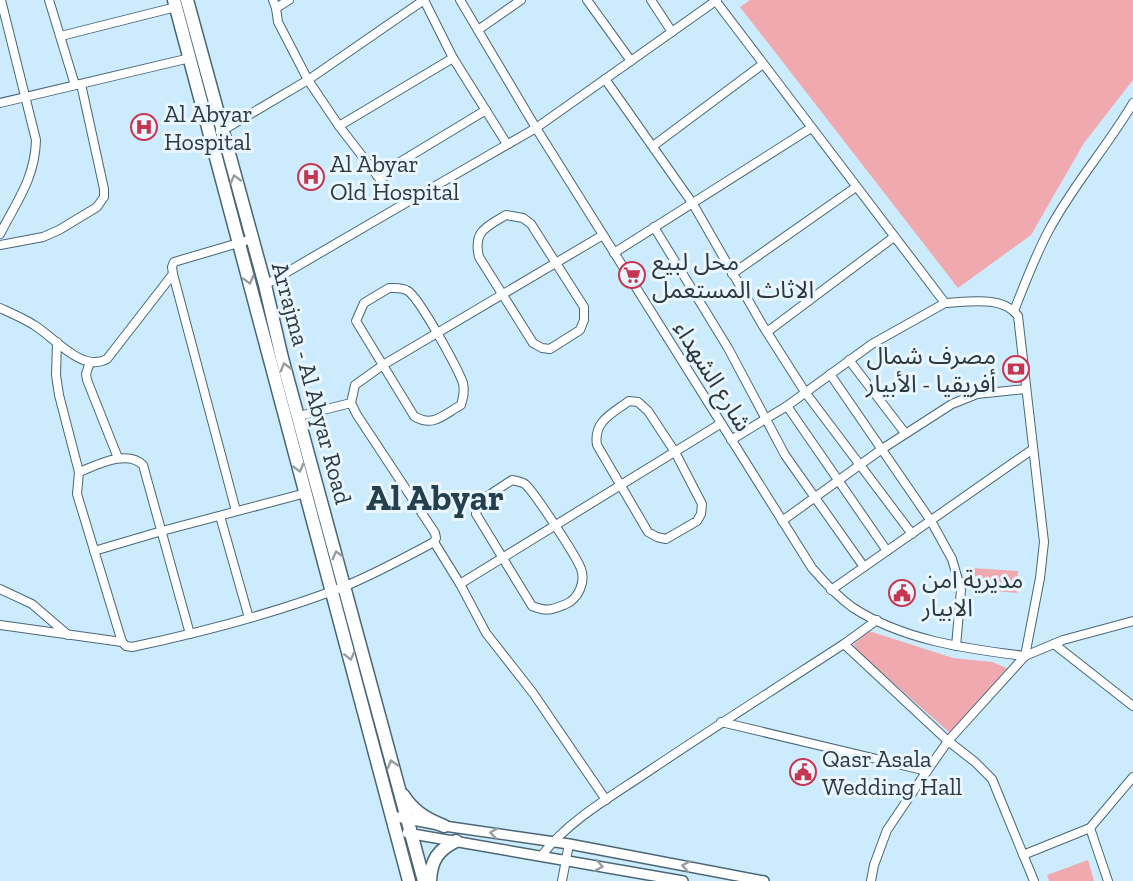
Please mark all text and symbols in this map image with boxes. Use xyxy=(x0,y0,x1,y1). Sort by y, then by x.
place label: Al Abyar Hospital xyxy=(164,99,253,156)
hospital icon: Al Abyar Hospital xyxy=(129,112,159,142)
place label: Al Abyar Old Hospital xyxy=(330,149,459,206)
hospital icon: Al Abyar Old Hospital xyxy=(296,162,326,192)
one-way arrow xyxy=(230,174,242,185)
place label: محل لبيع الاثاث المستعمل xyxy=(652,247,814,304)
street label: Arrajma - Al Abyar Road xyxy=(266,259,358,507)
supermarket icon: محل لبيع الاثاث المستعمل xyxy=(617,260,647,290)
one-way arrow xyxy=(242,274,254,284)
street label: شارع الشهداء xyxy=(665,315,758,438)
place label: مصرف شمال أفريقيا - الأبيار xyxy=(865,341,996,398)
bank icon: مصرف شمال أفريقيا - الأبيار xyxy=(1001,354,1031,384)
one-way arrow xyxy=(279,362,292,372)
one-way arrow xyxy=(292,462,304,473)
district label: Al Abyar xyxy=(366,476,504,519)
one-way arrow xyxy=(331,550,344,560)
place label: مديرية امن الابيار xyxy=(921,565,1023,622)
public building icon: مديرية امن الابيار xyxy=(887,578,917,608)
one-way arrow xyxy=(342,651,355,661)
place label: Qasr Asala Wedding Hall xyxy=(822,744,962,801)
public building icon: Qasr Asala Wedding Hall xyxy=(788,757,818,787)
one-way arrow xyxy=(387,759,400,769)
one-way arrow xyxy=(489,828,498,840)
one-way arrow xyxy=(593,859,603,872)
one-way arrow xyxy=(681,860,691,873)

